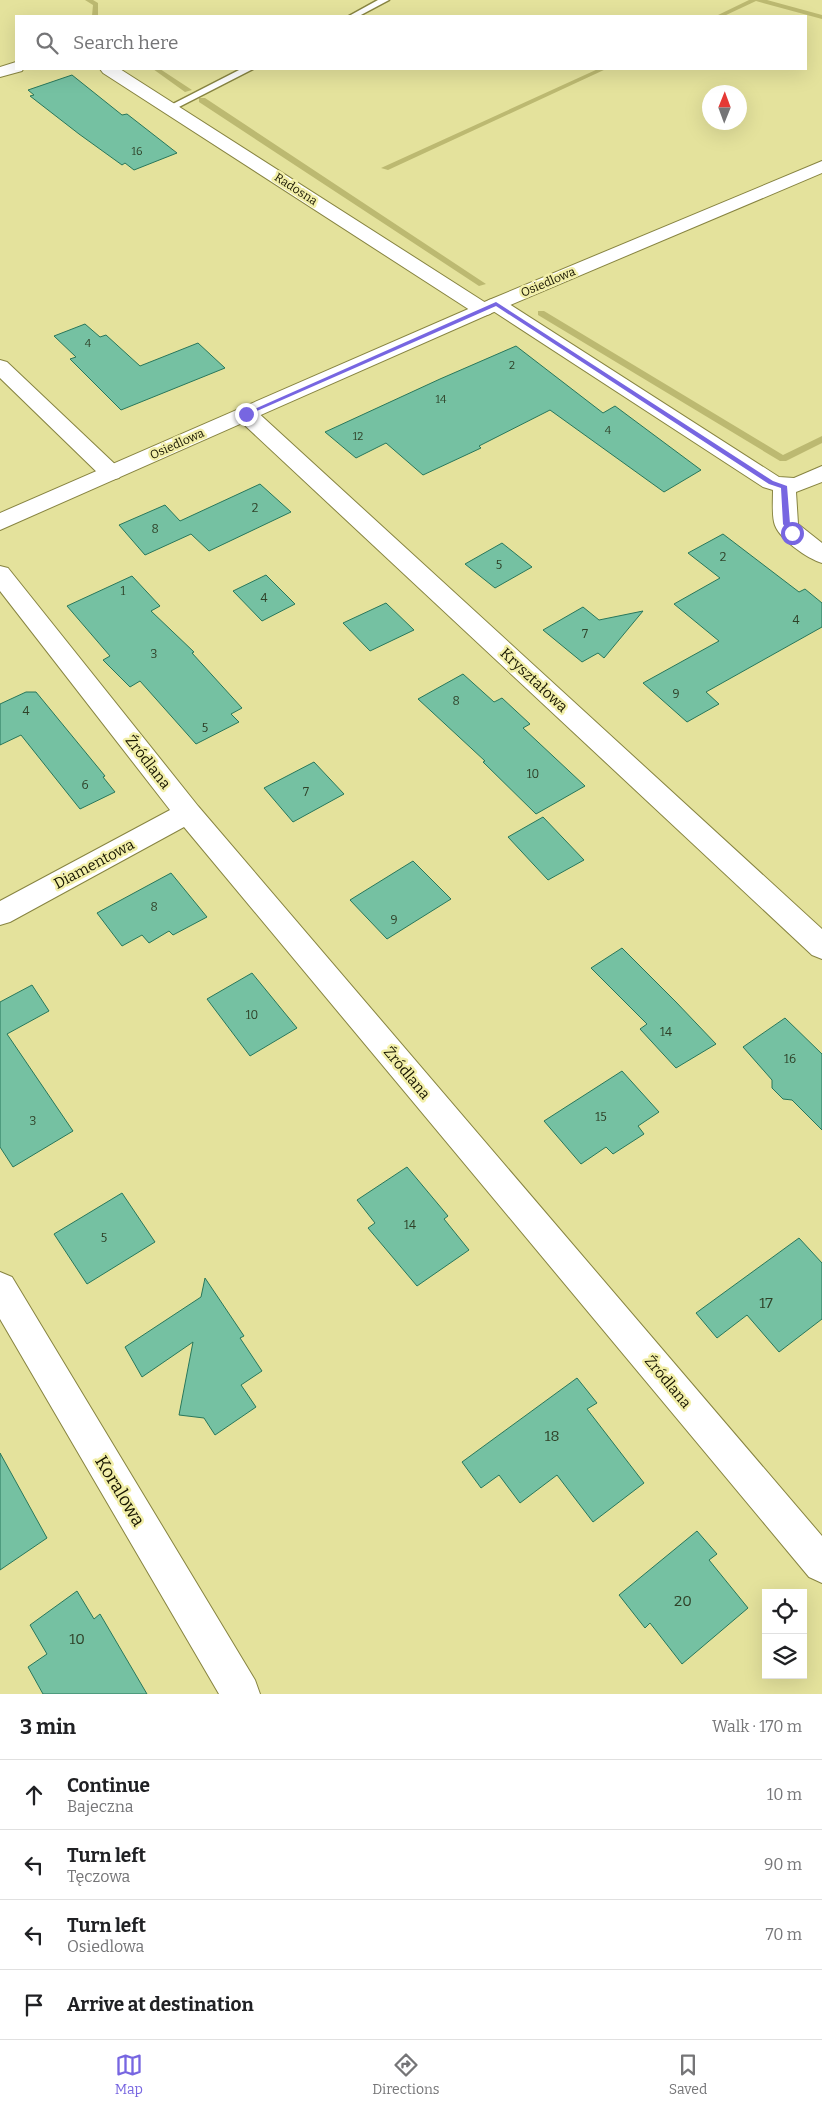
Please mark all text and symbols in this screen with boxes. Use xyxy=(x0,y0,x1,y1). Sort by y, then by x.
search box xyxy=(15,15,807,70)
icon: search xyxy=(33,29,61,57)
text: Search here xyxy=(73,31,178,54)
north arrow xyxy=(702,85,747,130)
house number: 16 xyxy=(132,145,142,158)
street label: Radosna xyxy=(272,170,320,208)
street label: Osiedlowa xyxy=(519,264,578,300)
house number: 4 xyxy=(85,337,92,350)
house number: 2 xyxy=(509,359,515,372)
house number: 14 xyxy=(436,393,447,406)
route end xyxy=(235,403,258,426)
house number: 4 xyxy=(605,424,612,437)
street label: Osiedlowa xyxy=(148,426,207,462)
house number: 12 xyxy=(353,430,363,443)
house number: 2 xyxy=(252,501,258,515)
house number: 8 xyxy=(151,522,159,536)
route start xyxy=(781,522,804,545)
house number: 2 xyxy=(720,550,726,564)
house number: 5 xyxy=(496,558,502,572)
house number: 1 xyxy=(121,584,126,598)
house number: 4 xyxy=(260,591,268,605)
house number: 4 xyxy=(792,613,800,627)
house number: 7 xyxy=(582,627,588,641)
street label: Kryształowa xyxy=(496,644,572,716)
house number: 3 xyxy=(151,647,158,661)
house number: 9 xyxy=(672,687,680,701)
house number: 8 xyxy=(452,694,460,708)
house number: 4 xyxy=(22,704,30,718)
house number: 5 xyxy=(202,721,208,735)
street label: Źródlana xyxy=(122,732,174,792)
house number: 10 xyxy=(527,767,539,781)
house number: 6 xyxy=(81,778,89,792)
house number: 7 xyxy=(303,785,309,799)
street label: Diamentowa xyxy=(51,835,137,893)
house number: 8 xyxy=(150,900,158,914)
house number: 9 xyxy=(390,913,398,927)
house number: 10 xyxy=(246,1008,258,1022)
house number: 14 xyxy=(660,1025,672,1039)
street label: Źródlana xyxy=(380,1043,434,1103)
house number: 16 xyxy=(784,1052,796,1066)
house number: 15 xyxy=(595,1110,607,1124)
house number: 3 xyxy=(30,1114,37,1128)
house number: 14 xyxy=(404,1218,416,1232)
house number: 5 xyxy=(101,1231,107,1245)
house number: 17 xyxy=(759,1294,773,1312)
street label: Źródlana xyxy=(641,1352,695,1412)
house number: 18 xyxy=(544,1427,560,1445)
street label: Koralowa xyxy=(90,1452,150,1530)
map controls xyxy=(762,1589,807,1679)
button: locate xyxy=(762,1589,807,1634)
house number: 20 xyxy=(674,1592,692,1610)
house number: 10 xyxy=(69,1630,85,1648)
button: layers xyxy=(762,1634,807,1679)
text: 3 min xyxy=(20,1714,76,1740)
text: Walk · 170 m xyxy=(712,1717,802,1736)
text: Continue xyxy=(67,1774,150,1797)
icon: ahead xyxy=(20,1781,48,1809)
text: 10 m xyxy=(767,1785,802,1804)
text: Bajeczna xyxy=(67,1797,134,1816)
text: Turn left xyxy=(67,1844,146,1867)
icon: left xyxy=(20,1851,48,1879)
text: 90 m xyxy=(764,1855,802,1874)
text: Tęczowa xyxy=(67,1867,130,1886)
text: Turn left xyxy=(67,1914,146,1937)
icon: left xyxy=(20,1921,48,1949)
text: 70 m xyxy=(766,1925,802,1944)
text: Osiedlowa xyxy=(67,1937,144,1956)
icon: arrive xyxy=(20,1991,48,2019)
text: Arrive at destination xyxy=(67,1993,254,2016)
tab: Map xyxy=(115,2051,143,2098)
tab: Directions xyxy=(372,2051,440,2098)
tab: Saved xyxy=(669,2051,707,2098)

